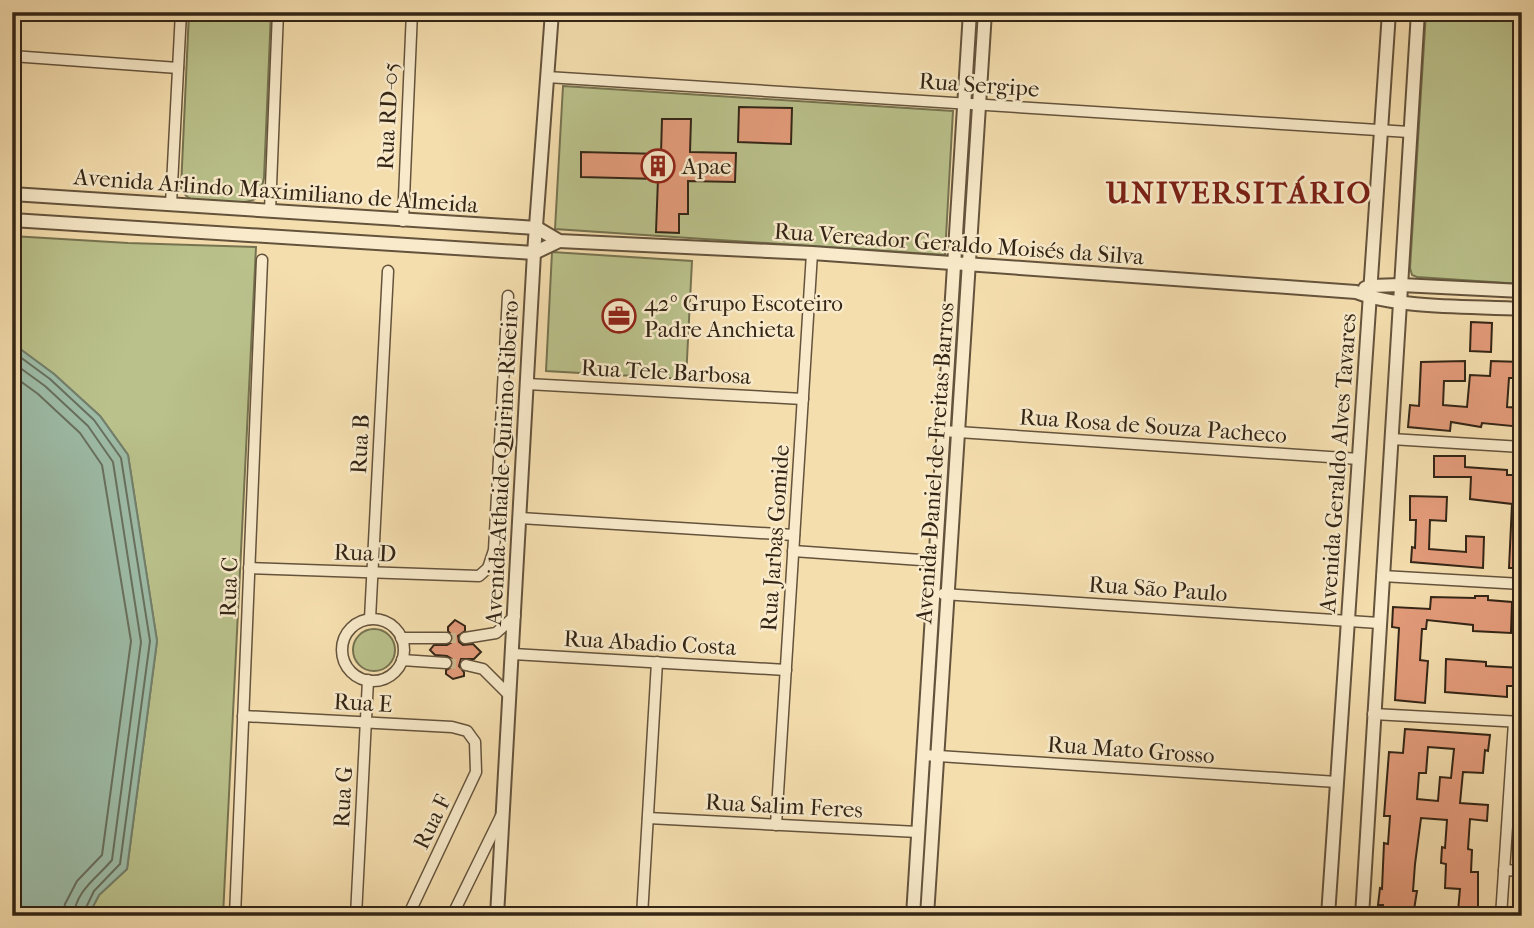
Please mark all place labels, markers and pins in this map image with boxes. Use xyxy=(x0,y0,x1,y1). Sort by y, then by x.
building icon: Apae xyxy=(639,147,677,185)
place label: Apae xyxy=(681,153,731,180)
place label: 42º Grupo Escoteiro Padre Anchieta xyxy=(644,290,843,343)
office icon: 42º Grupo Escoteiro Padre Anchieta xyxy=(600,297,638,335)

